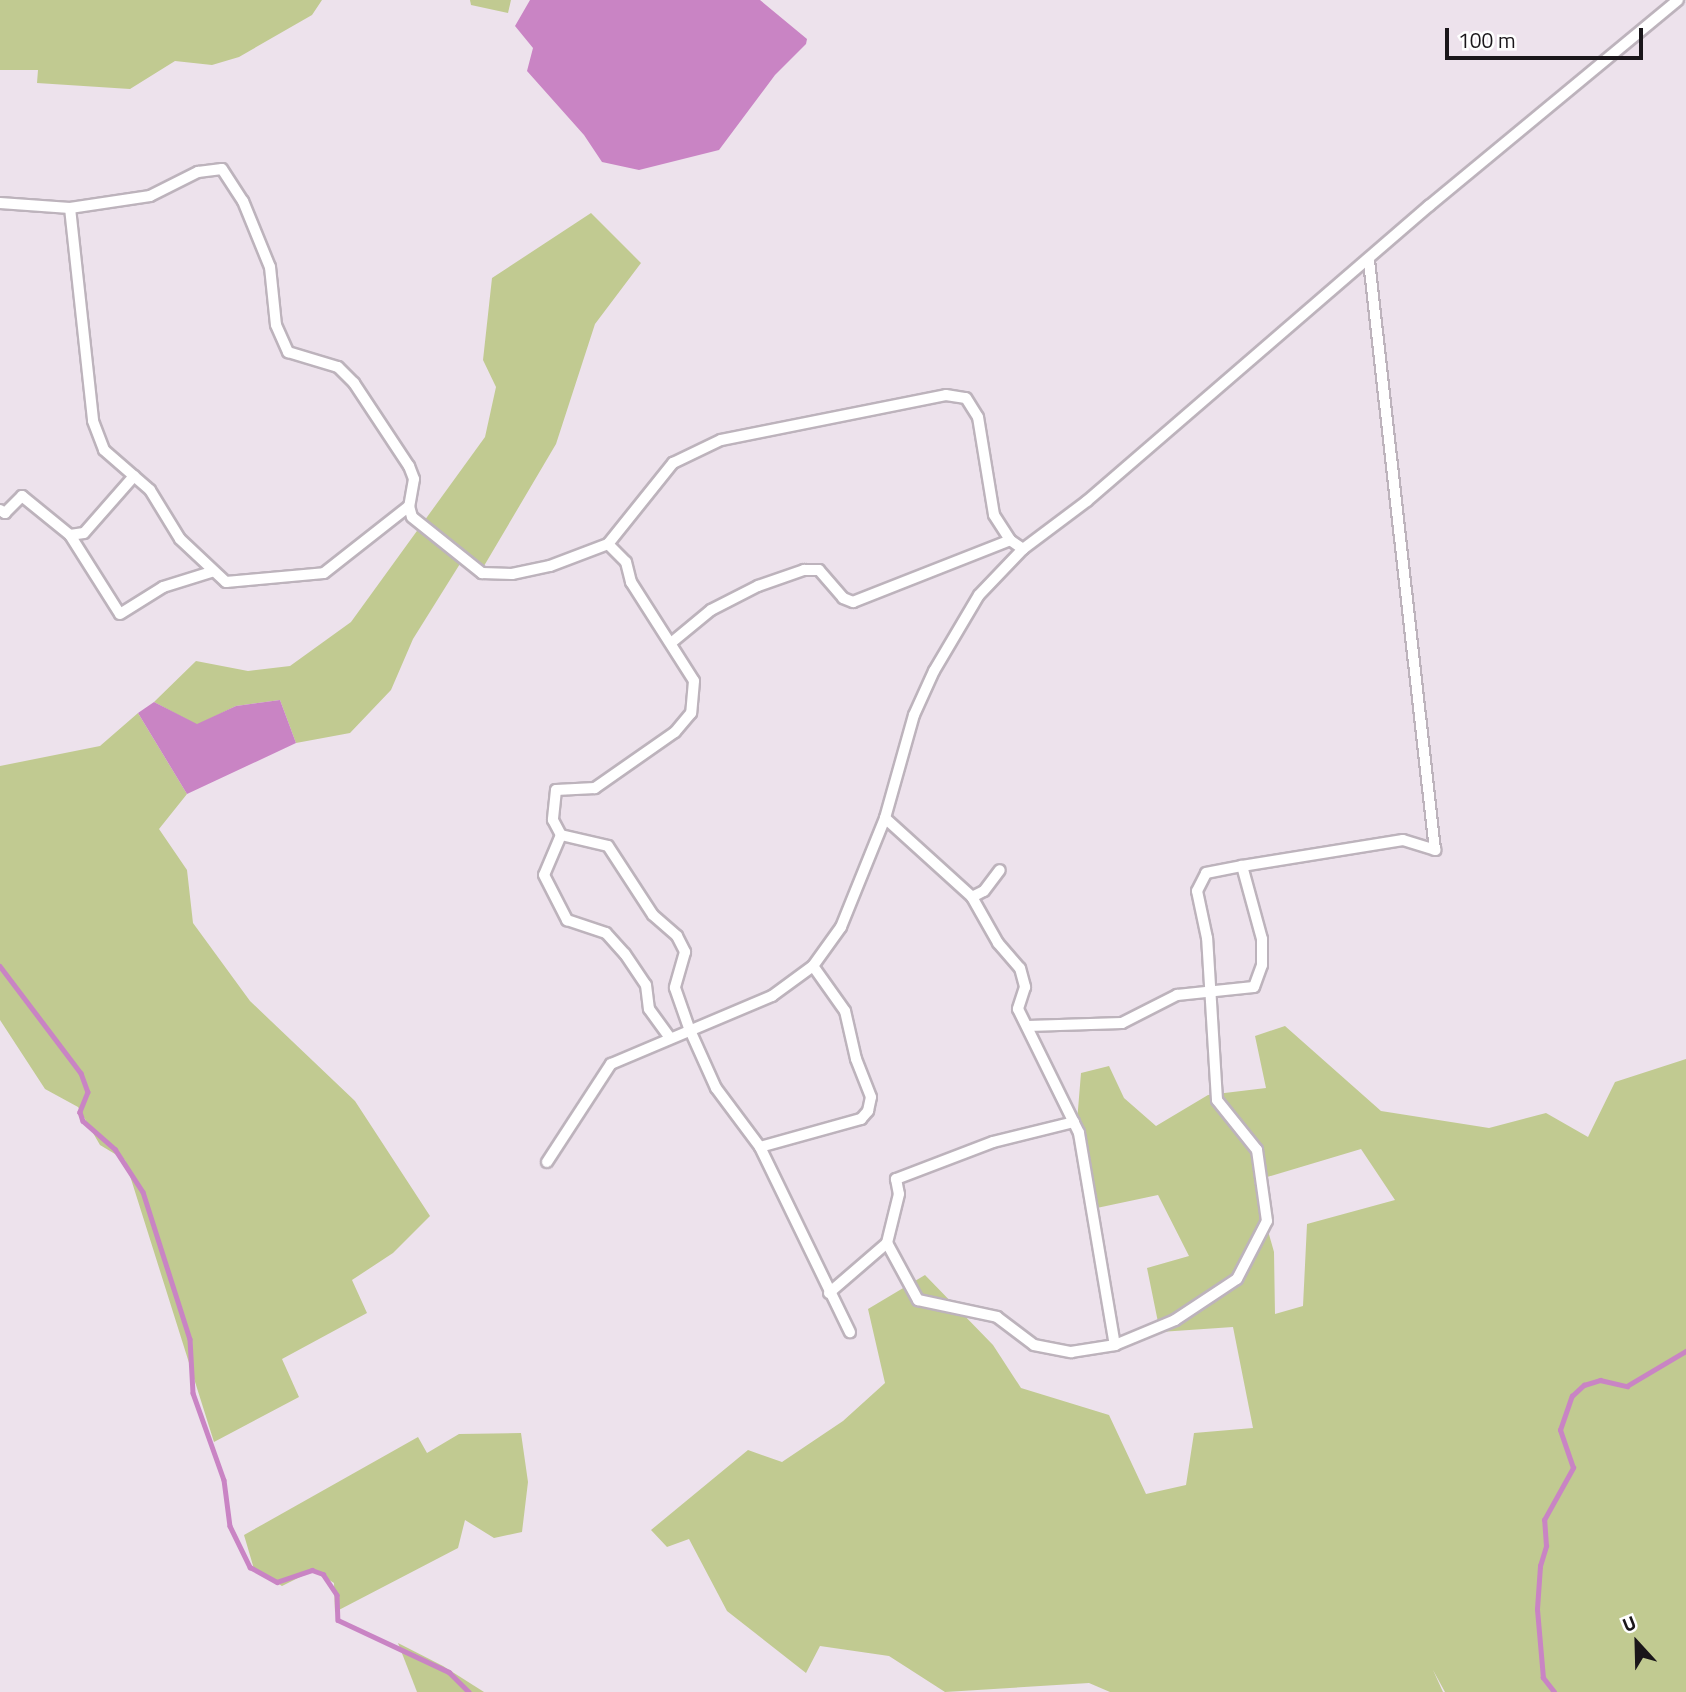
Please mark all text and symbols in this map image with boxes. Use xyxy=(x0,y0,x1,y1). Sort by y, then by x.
scale bar xyxy=(1448,14,1646,58)
text: 100 m xyxy=(1458,24,1515,56)
text: U xyxy=(1618,1607,1640,1639)
north arrow xyxy=(1602,1608,1672,1678)

